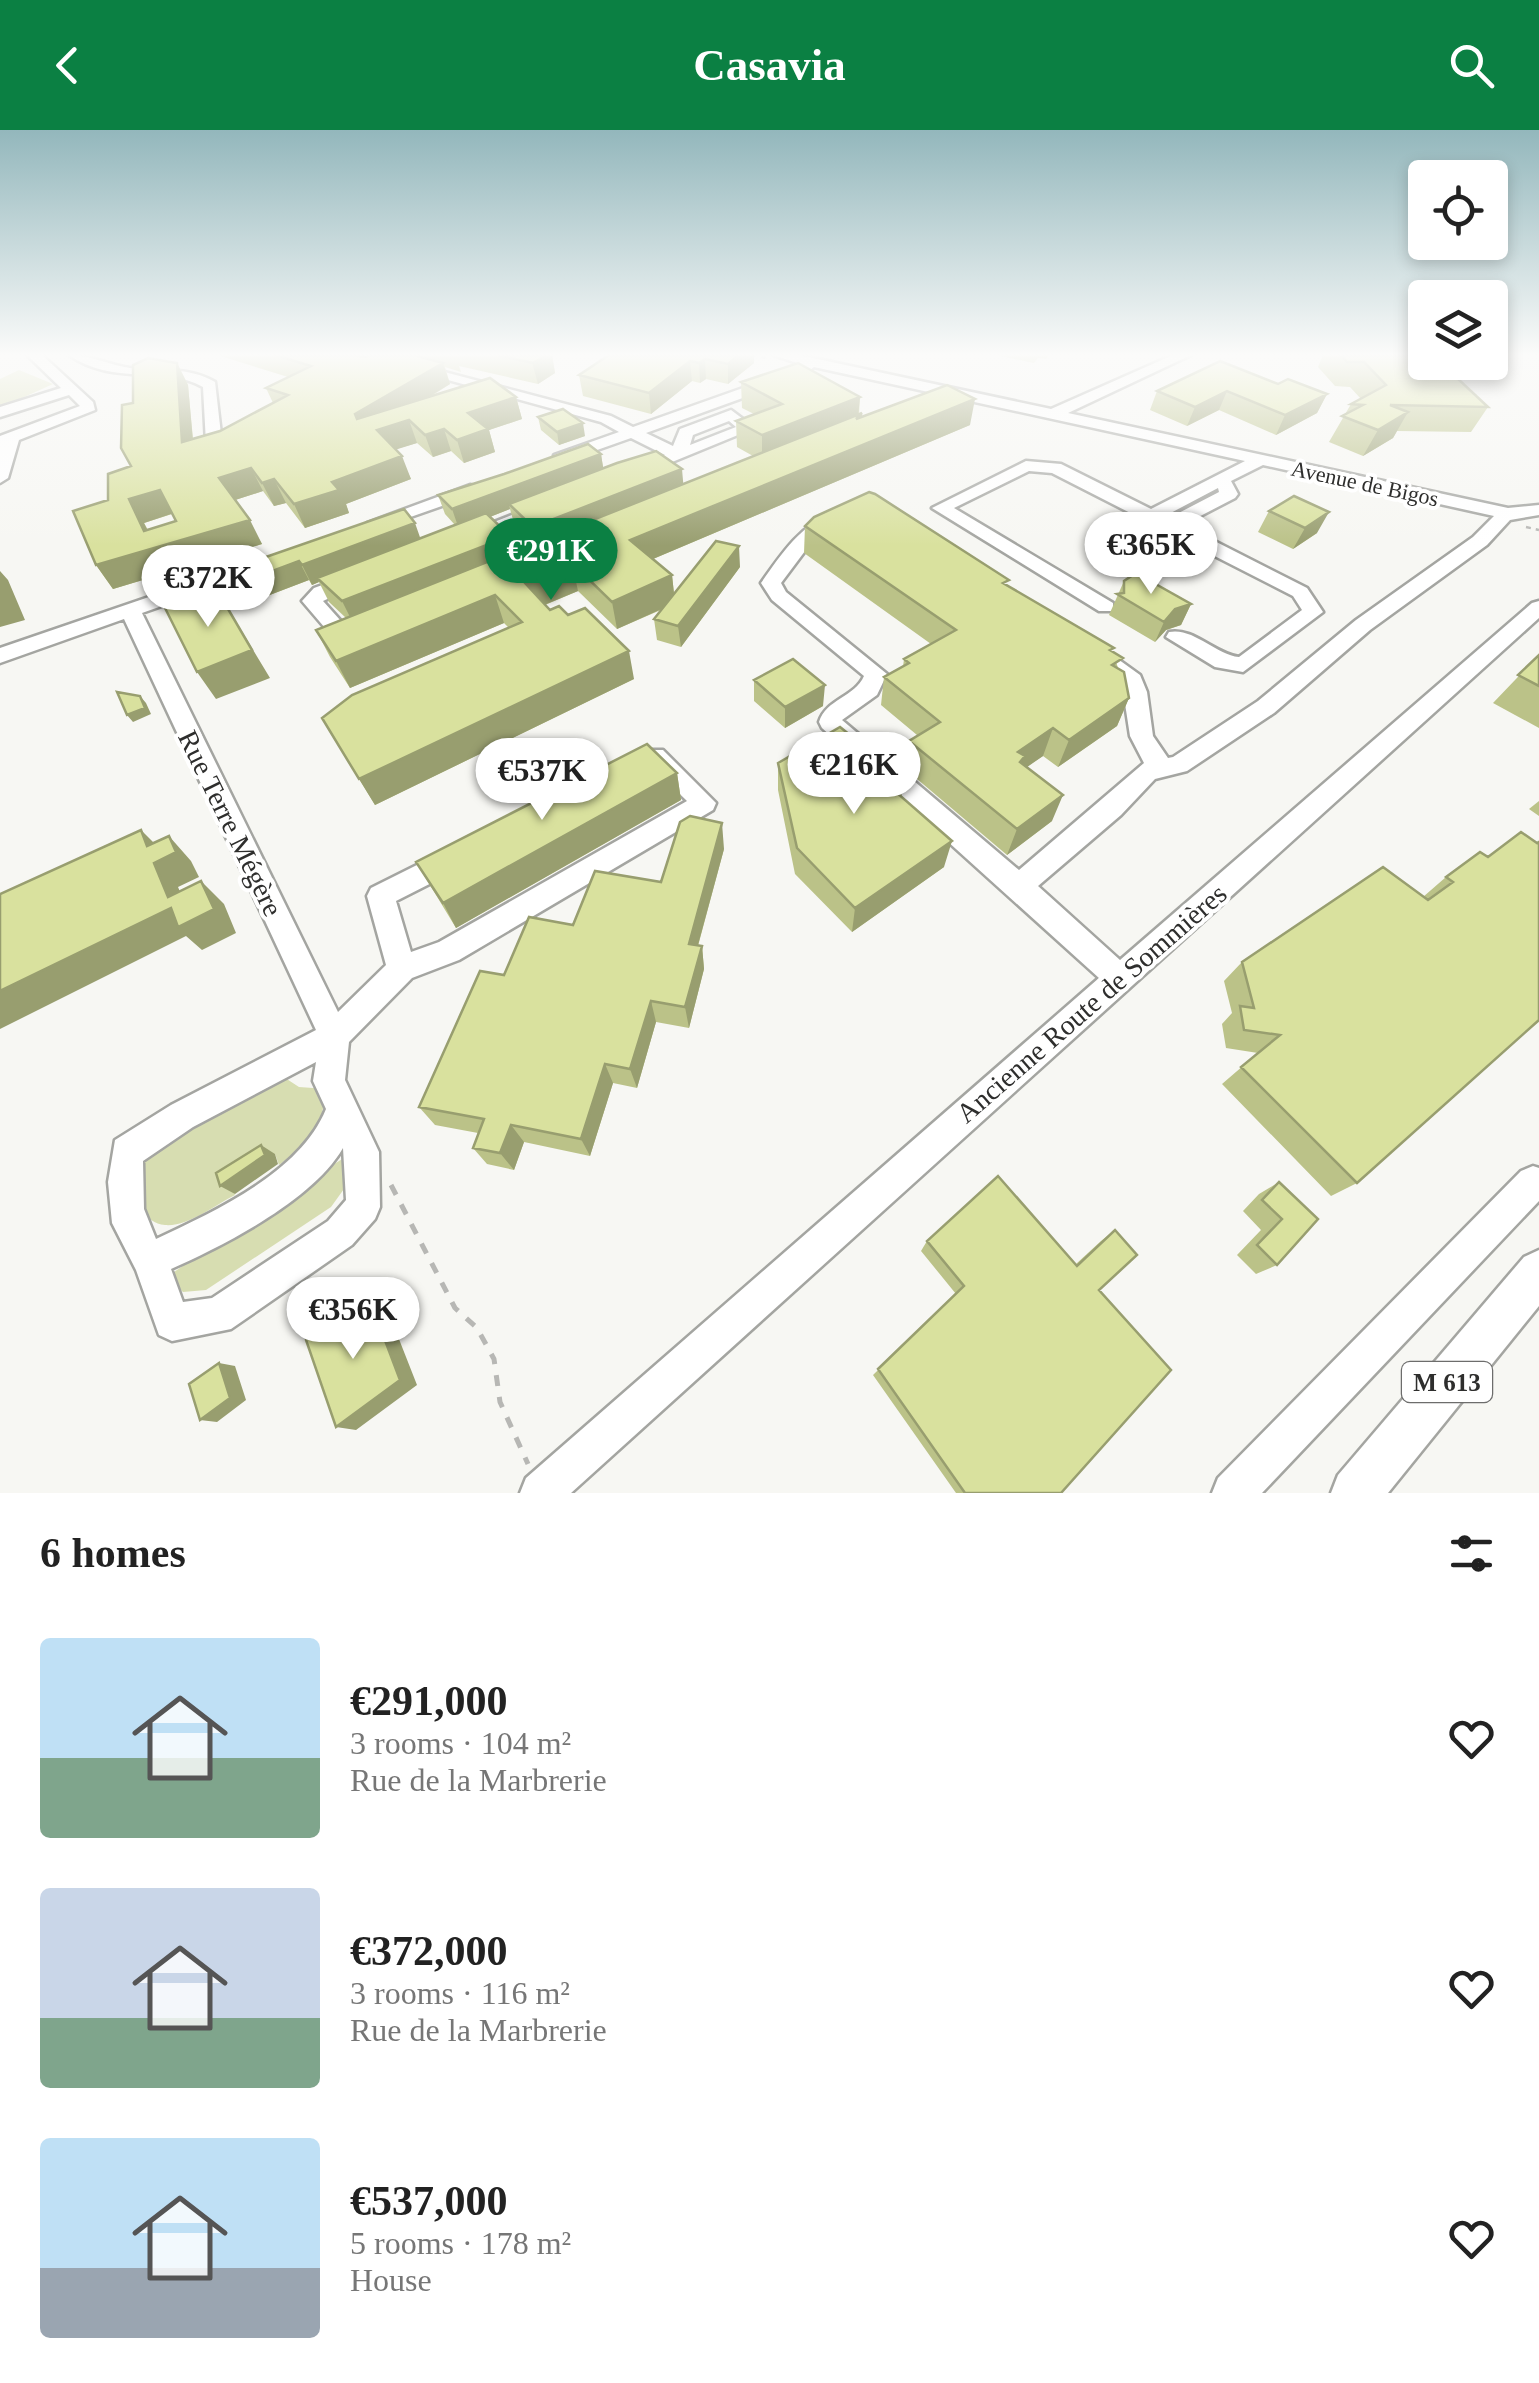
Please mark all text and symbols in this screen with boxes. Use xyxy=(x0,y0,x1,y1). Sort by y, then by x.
icon: back xyxy=(40,38,95,93)
icon: search xyxy=(1444,38,1499,93)
text: Casavia xyxy=(693,40,846,90)
map controls xyxy=(1408,160,1508,380)
button: locate xyxy=(1408,160,1508,260)
button: layers xyxy=(1408,280,1508,380)
street label: Avenue de Bigos xyxy=(1289,456,1441,511)
pin: €365K xyxy=(1081,512,1221,597)
pin: €291K xyxy=(481,518,621,603)
text: €365K xyxy=(1107,526,1195,562)
text: €291K xyxy=(507,532,595,568)
pin: €372K xyxy=(138,545,278,630)
text: €372K xyxy=(164,559,252,595)
street label: Rue Terre Mégère xyxy=(172,725,289,921)
pin: €216K xyxy=(784,732,924,817)
pin: €537K xyxy=(472,738,612,823)
text: €216K xyxy=(810,746,898,782)
text: €537K xyxy=(498,752,586,788)
street label: Ancienne Route de Sommières xyxy=(950,878,1233,1129)
pin: €356K xyxy=(283,1277,423,1362)
text: €356K xyxy=(309,1291,397,1327)
road number: M 613 xyxy=(1402,1362,1492,1402)
icon: filters xyxy=(1444,1526,1499,1581)
text: 6 homes xyxy=(40,1530,186,1576)
icon: home xyxy=(120,1678,240,1798)
text: €291,000 xyxy=(350,1678,508,1724)
icon: heart xyxy=(1444,1711,1499,1766)
text: 3 rooms · 104 m² xyxy=(350,1725,571,1761)
text: Rue de la Marbrerie xyxy=(350,1762,607,1798)
icon: home xyxy=(120,1928,240,2048)
text: €372,000 xyxy=(350,1928,508,1974)
icon: heart xyxy=(1444,1961,1499,2016)
text: 3 rooms · 116 m² xyxy=(350,1975,570,2011)
text: Rue de la Marbrerie xyxy=(350,2012,607,2048)
icon: home xyxy=(120,2178,240,2298)
text: €537,000 xyxy=(350,2178,508,2224)
icon: heart xyxy=(1444,2211,1499,2266)
text: 5 rooms · 178 m² xyxy=(350,2225,571,2261)
text: House xyxy=(350,2262,432,2298)

